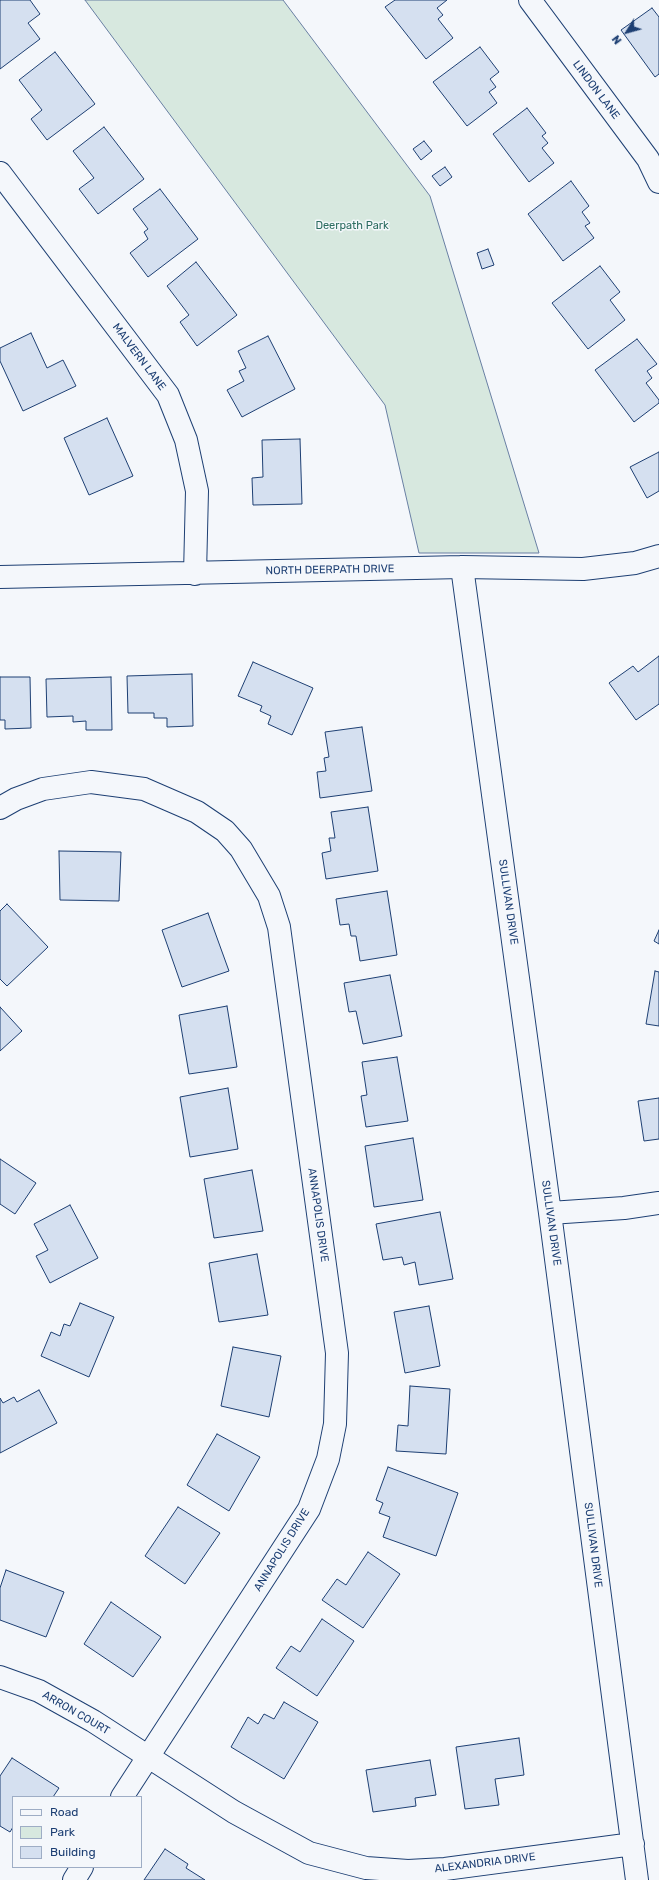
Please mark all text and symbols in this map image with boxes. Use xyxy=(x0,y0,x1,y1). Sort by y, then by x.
north arrow xyxy=(607,12,647,52)
text: N xyxy=(609,32,625,47)
street label: LINDON LANE xyxy=(570,58,622,122)
park label: Deerpath Park xyxy=(315,219,389,233)
street label: MALVERN LANE xyxy=(109,321,169,393)
street label: NORTH DEERPATH DRIVE xyxy=(265,562,395,578)
street label: SULLIVAN DRIVE xyxy=(495,859,521,945)
street label: ANNAPOLIS DRIVE xyxy=(305,1167,331,1263)
street label: SULLIVAN DRIVE xyxy=(538,1180,564,1266)
street label: SULLIVAN DRIVE xyxy=(581,1502,605,1588)
street label: ANNAPOLIS DRIVE xyxy=(251,1506,313,1594)
street label: ARRON COURT xyxy=(40,1688,112,1738)
legend xyxy=(12,1796,142,1868)
text: Road xyxy=(50,1805,78,1819)
text: Park xyxy=(50,1825,75,1839)
text: Building xyxy=(50,1845,96,1859)
street label: ALEXANDRIA DRIVE xyxy=(434,1850,536,1876)

